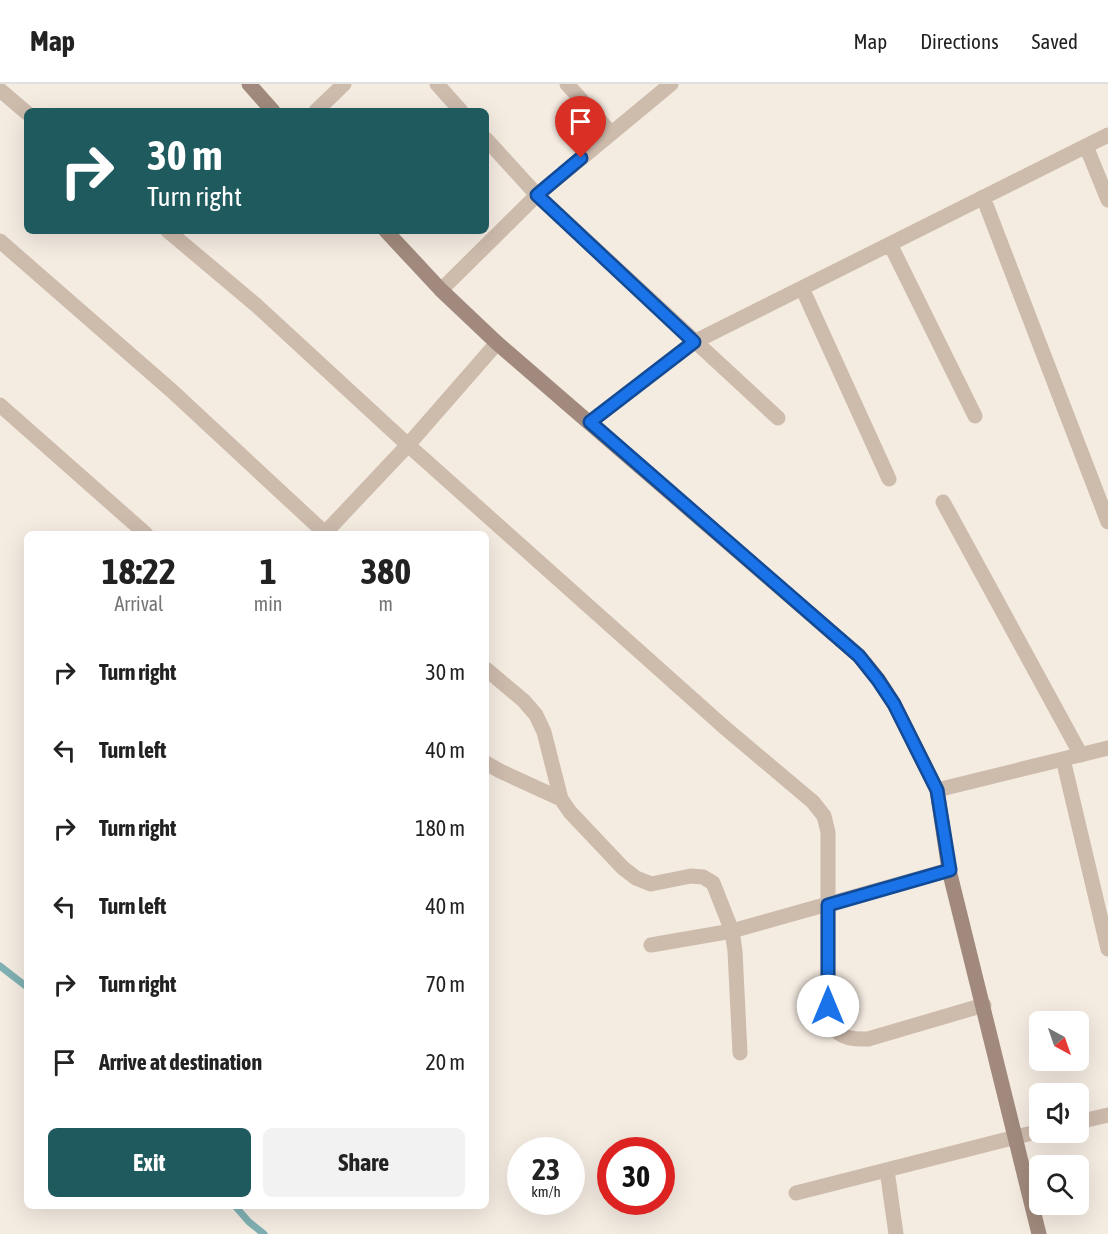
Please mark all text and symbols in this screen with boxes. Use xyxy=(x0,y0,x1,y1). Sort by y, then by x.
text: Map xyxy=(30,25,75,57)
text: Map xyxy=(853,29,887,53)
text: Directions xyxy=(920,29,999,53)
text: Saved xyxy=(1032,29,1078,53)
pin xyxy=(555,96,606,158)
icon: arrive xyxy=(564,105,597,138)
text: 30 m xyxy=(147,131,222,179)
icon: right xyxy=(48,132,126,210)
text: Turn right xyxy=(147,181,242,212)
text: 18:22 xyxy=(102,550,176,592)
text: 1 xyxy=(260,550,277,592)
text: 380 xyxy=(360,550,411,592)
text: Arrival xyxy=(114,592,163,615)
text: min xyxy=(254,592,283,615)
text: m xyxy=(379,592,393,615)
icon: right xyxy=(48,656,81,689)
text: Turn right xyxy=(99,659,176,685)
text: 30 m xyxy=(425,659,465,685)
icon: left xyxy=(48,734,81,767)
text: Turn left xyxy=(99,737,166,763)
text: 40 m xyxy=(425,737,465,763)
icon: right xyxy=(48,812,81,845)
text: Turn right xyxy=(99,815,176,841)
text: 180 m xyxy=(415,815,465,841)
icon: left xyxy=(48,890,81,923)
text: Turn left xyxy=(99,893,166,919)
text: 40 m xyxy=(425,893,465,919)
icon: right xyxy=(48,968,81,1001)
text: Turn right xyxy=(99,971,176,997)
text: 70 m xyxy=(425,971,465,997)
position arrow xyxy=(796,974,860,1038)
north arrow xyxy=(1029,1011,1089,1071)
map controls xyxy=(1029,1011,1089,1215)
icon: arrive xyxy=(48,1046,81,1079)
text: Arrive at destination xyxy=(99,1049,262,1075)
text: 20 m xyxy=(425,1049,465,1075)
button: sound xyxy=(1029,1083,1089,1143)
button: Exit xyxy=(48,1128,251,1197)
button: Share xyxy=(263,1128,465,1197)
speed limit sign: 30 xyxy=(597,1137,675,1215)
text: 23 xyxy=(532,1152,560,1186)
button: search xyxy=(1029,1155,1089,1215)
text: km/h xyxy=(531,1183,561,1200)

